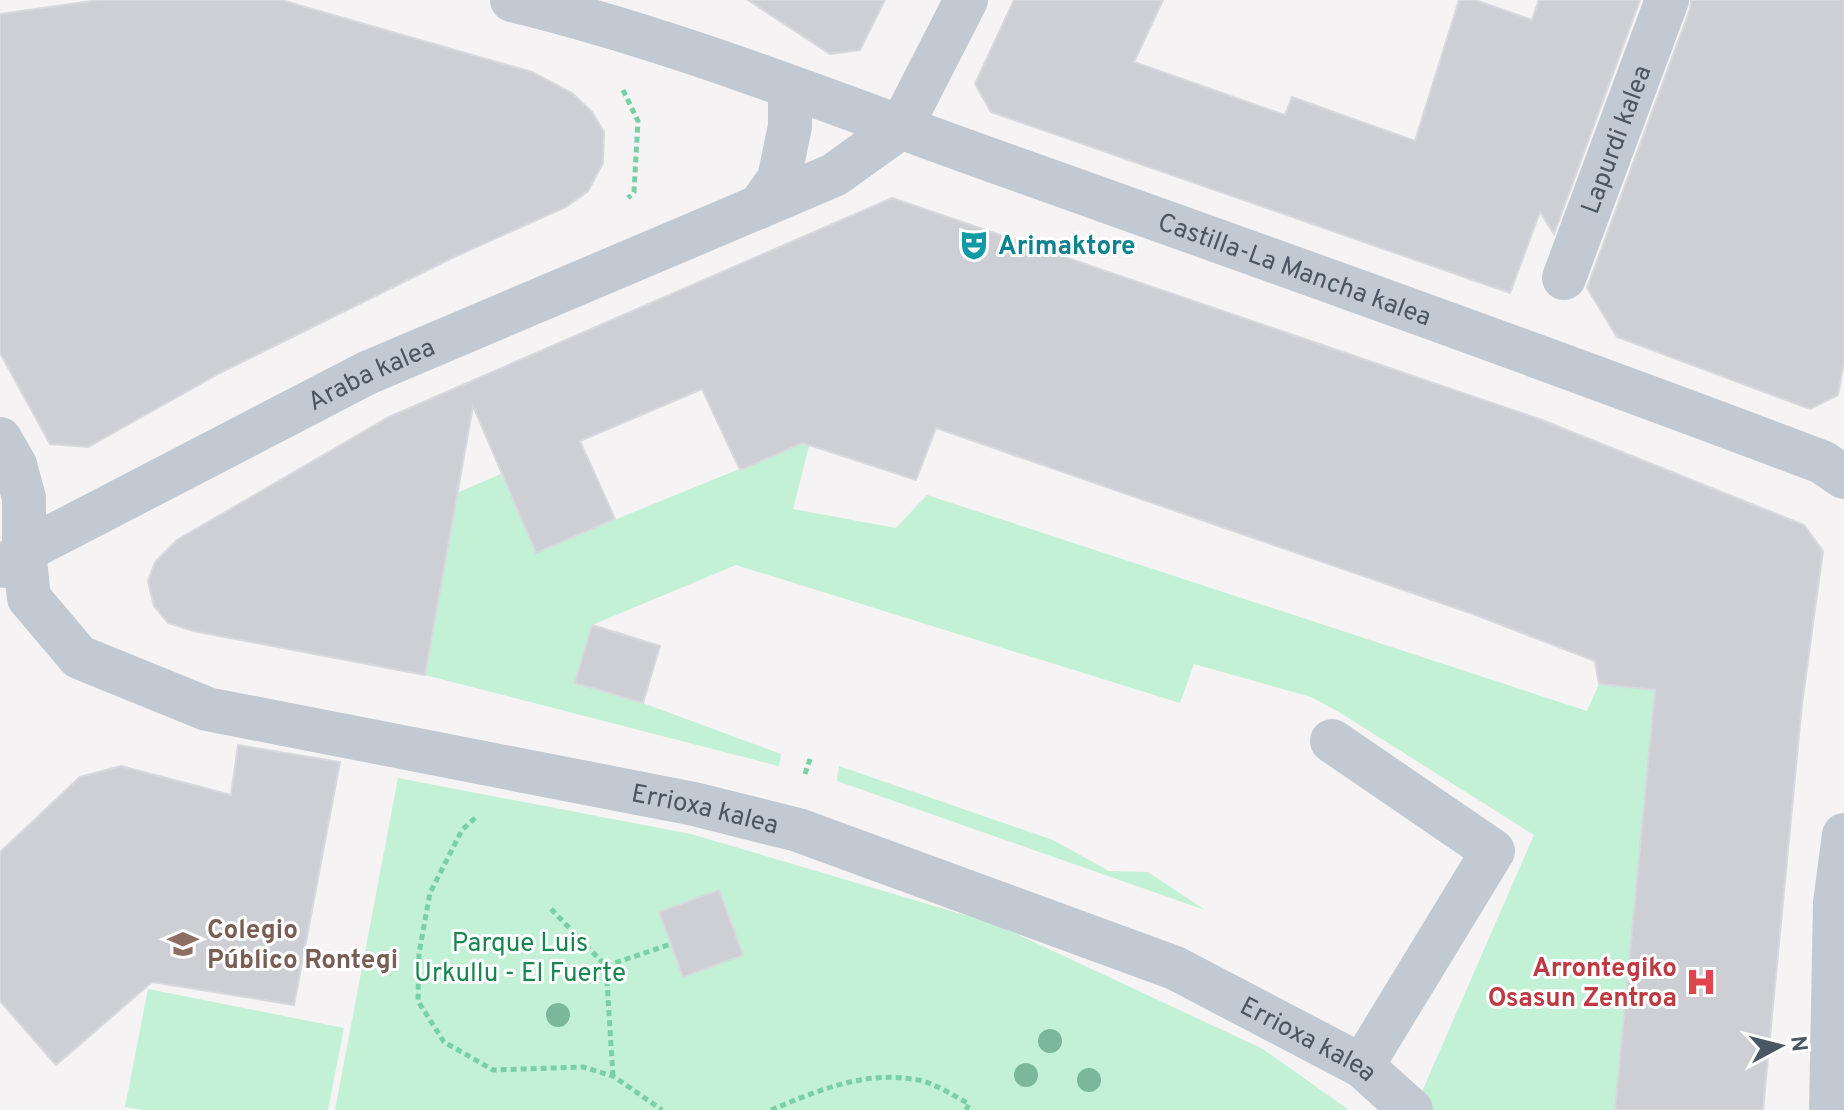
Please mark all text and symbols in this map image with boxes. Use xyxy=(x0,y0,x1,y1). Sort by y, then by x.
street label: Lapurdi kalea xyxy=(1575,61,1660,219)
street label: Castilla-La Mancha kalea xyxy=(1153,207,1435,335)
theatre icon: Arimaktore xyxy=(957,228,991,262)
place label: Arimaktore xyxy=(998,231,1136,264)
street label: Araba kalea xyxy=(303,332,441,420)
street label: Errioxa kalea xyxy=(628,778,782,843)
place label: Colegio Público Rontegi xyxy=(207,915,398,978)
school or university icon: Colegio Público Rontegi xyxy=(166,927,200,961)
park label: Parque Luis Urkullu - El Fuerte xyxy=(414,928,626,991)
place label: Arrontegiko Osasun Zentroa xyxy=(1488,953,1677,1016)
hospital icon: Arrontegiko Osasun Zentroa xyxy=(1684,965,1718,999)
street label: Errioxa kalea xyxy=(1234,991,1382,1090)
north arrow xyxy=(1740,1006,1820,1086)
text: N xyxy=(1783,1034,1812,1053)

